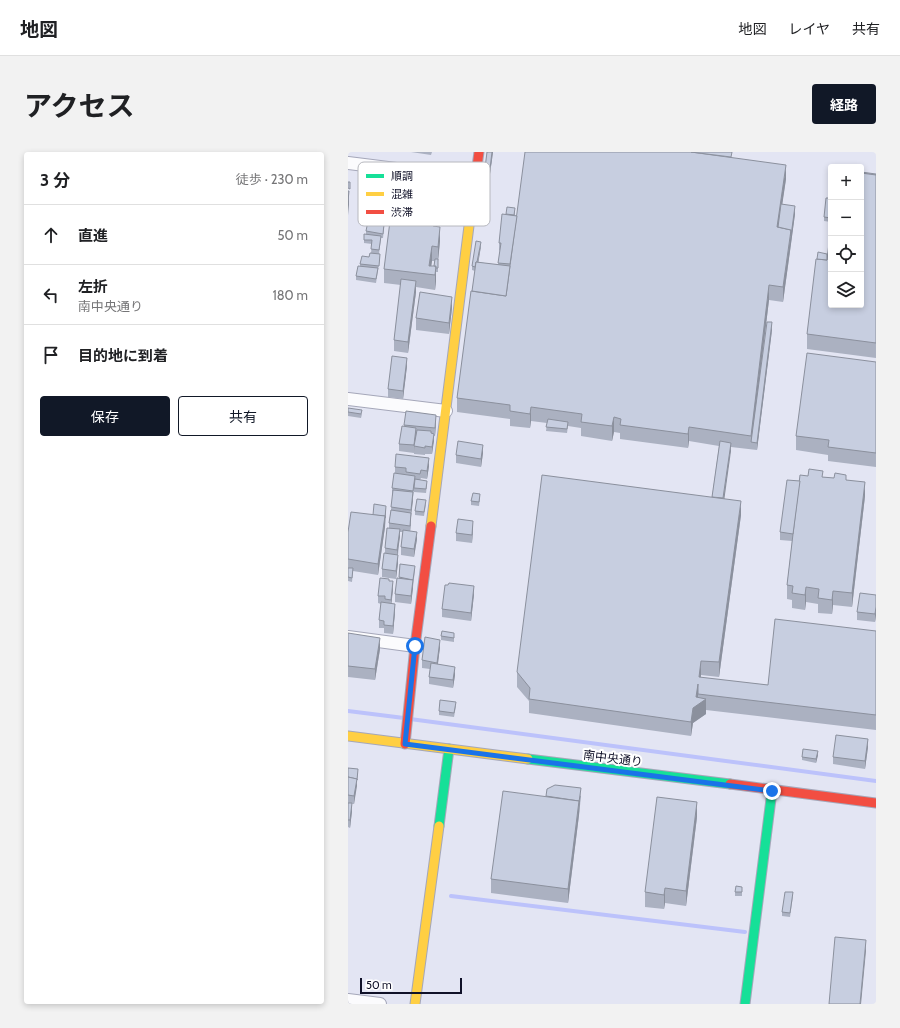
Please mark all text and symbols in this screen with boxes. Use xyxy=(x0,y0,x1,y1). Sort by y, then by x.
text: 地図 xyxy=(20,18,58,41)
text: 地図 xyxy=(738,20,766,38)
text: レイヤ xyxy=(788,20,830,38)
text: 共有 xyxy=(852,20,880,38)
button: 経路 xyxy=(812,84,876,124)
text: アクセス xyxy=(24,89,135,123)
legend xyxy=(358,162,490,226)
map controls xyxy=(828,164,864,308)
button: + xyxy=(828,164,864,200)
text: 順調 xyxy=(391,169,413,183)
text: 3 分 xyxy=(40,170,70,190)
text: 徒歩 · 230 m xyxy=(236,171,308,187)
text: 混雑 xyxy=(391,187,413,201)
button: − xyxy=(828,200,864,236)
text: 渋滞 xyxy=(391,205,413,219)
icon: ahead xyxy=(40,224,62,246)
text: 直進 xyxy=(78,227,108,245)
text: 50 m xyxy=(278,227,308,243)
button: locate xyxy=(828,236,864,272)
button: layers xyxy=(828,272,864,308)
text: 左折 xyxy=(78,278,108,296)
icon: left xyxy=(40,284,62,306)
text: 180 m xyxy=(272,287,308,303)
text: 南中央通り xyxy=(78,298,143,314)
icon: arrive xyxy=(40,344,62,366)
text: 目的地に到着 xyxy=(78,347,168,365)
button: 保存 xyxy=(40,396,170,436)
button: 共有 xyxy=(178,396,308,436)
route start xyxy=(406,637,424,655)
street label: 南中央通り xyxy=(582,747,644,769)
route end xyxy=(763,782,781,800)
scale bar xyxy=(360,976,462,995)
text: 50 m xyxy=(366,978,392,992)

